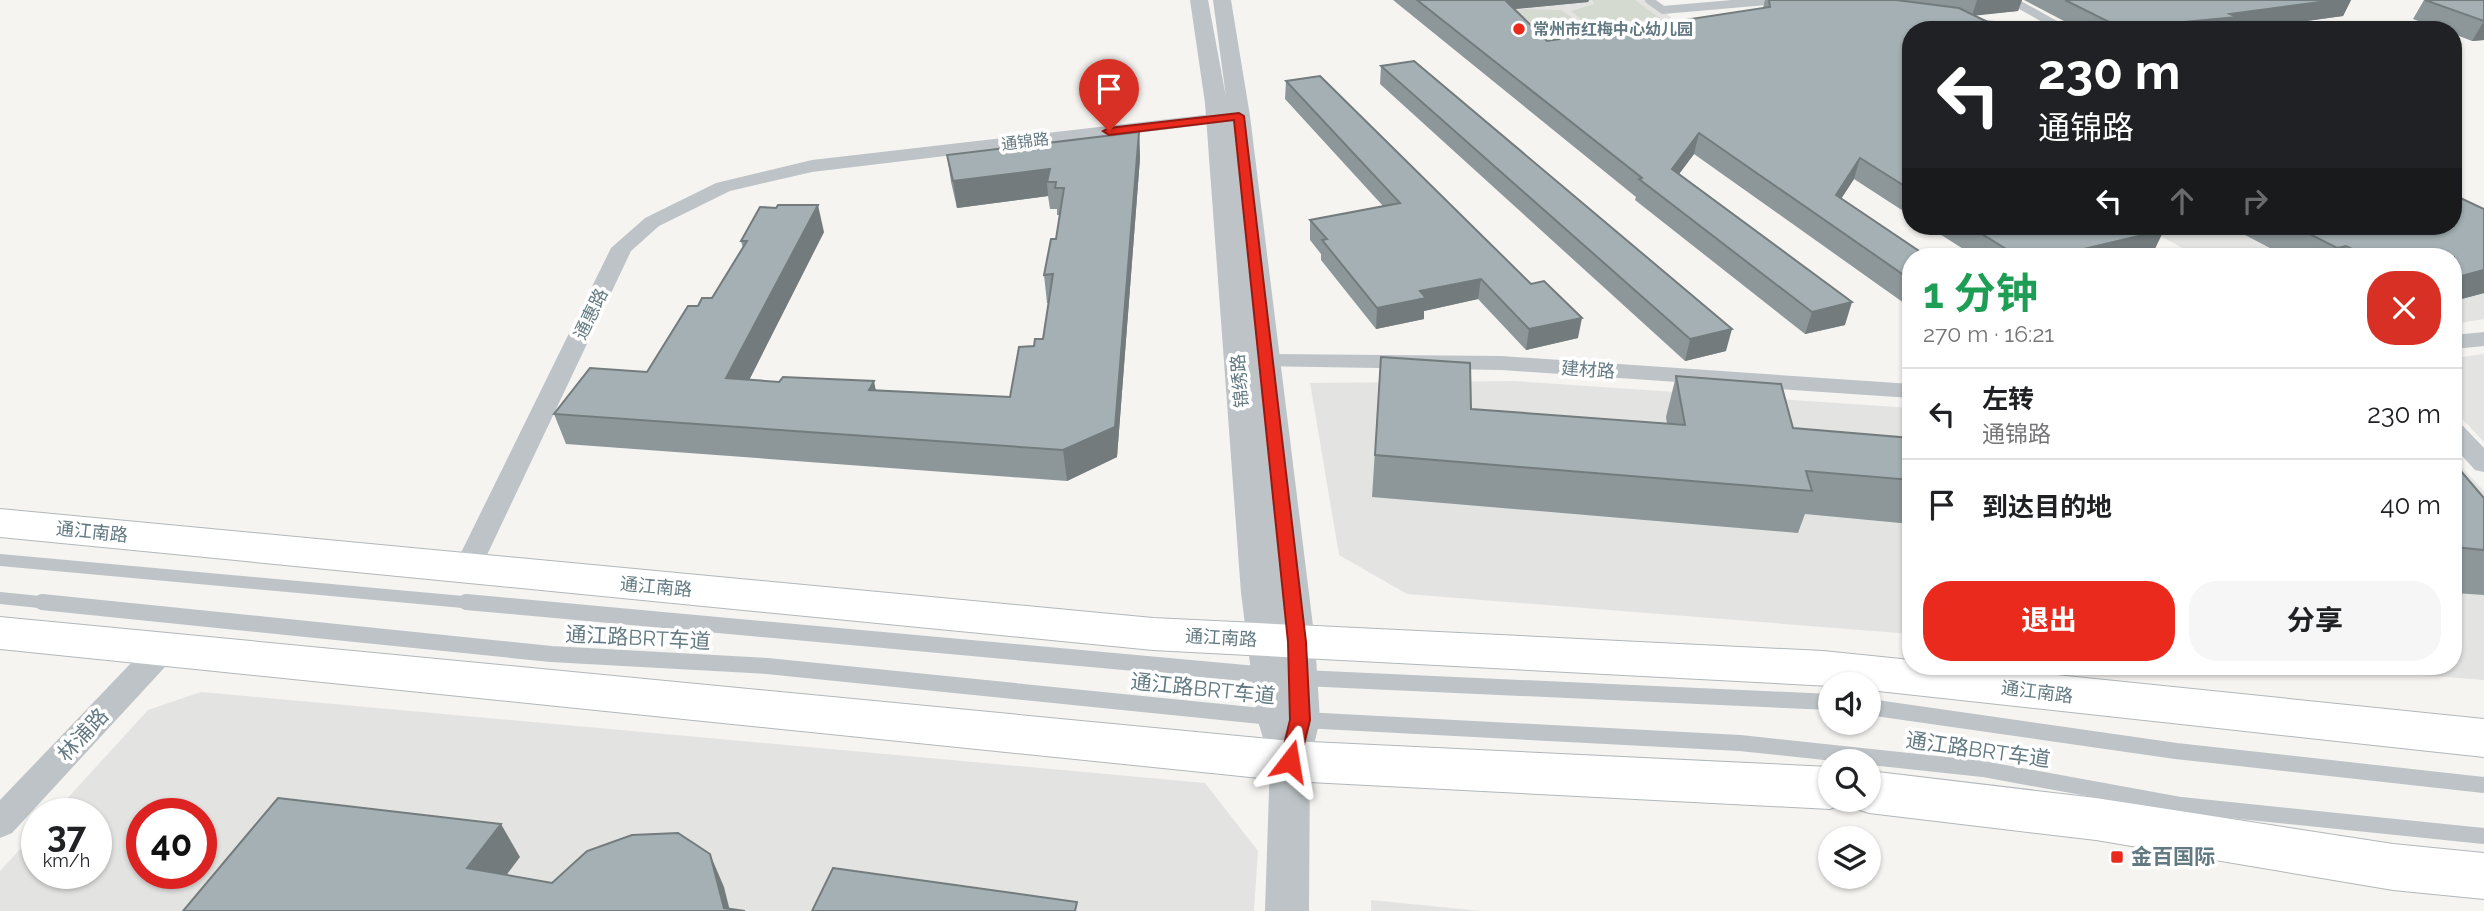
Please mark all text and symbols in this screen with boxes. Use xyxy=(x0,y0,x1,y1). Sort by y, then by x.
place label: 常州市红梅中心幼儿园 xyxy=(1533,20,1693,39)
marker: 常州市红梅中心幼儿园 xyxy=(1511,21,1527,37)
text: 230 m xyxy=(2038,43,2180,100)
icon: left xyxy=(1923,49,2014,140)
pin xyxy=(1079,59,1139,131)
icon: arrive xyxy=(1090,70,1128,108)
text: 通锦路 xyxy=(2038,109,2134,146)
street label: 通锦路 xyxy=(1000,129,1050,154)
icon: left xyxy=(2090,182,2128,220)
icon: ahead xyxy=(2163,182,2201,220)
icon: right xyxy=(2236,182,2274,220)
text: 1 分钟 xyxy=(1923,269,2038,318)
button: close xyxy=(2367,271,2441,345)
street label: 通惠路 xyxy=(569,285,612,343)
text: 270 m · 16:21 xyxy=(1923,320,2054,347)
street label: 锦绣路 xyxy=(1227,353,1252,409)
street label: 建材路 xyxy=(1560,357,1616,382)
text: 左转 xyxy=(1982,384,2034,414)
icon: left xyxy=(1923,395,1961,433)
text: 230 m xyxy=(2367,399,2441,429)
text: 通锦路 xyxy=(1982,420,2051,447)
icon: arrive xyxy=(1923,486,1961,524)
text: 40 m xyxy=(2380,490,2441,520)
text: 到达目的地 xyxy=(1982,492,2112,522)
street label: 通江南路 xyxy=(55,517,129,546)
street label: 通江南路 xyxy=(619,573,693,600)
button: 退出 xyxy=(1923,581,2175,661)
button: 分享 xyxy=(2189,581,2441,661)
street label: 通江路BRT车道 xyxy=(565,621,711,654)
street label: 通江南路 xyxy=(1185,625,1258,650)
street label: 通江路BRT车道 xyxy=(1129,668,1277,709)
map controls xyxy=(1818,672,1881,889)
button: sound xyxy=(1818,672,1881,735)
street label: 通江南路 xyxy=(2000,677,2074,706)
street label: 林浦路 xyxy=(52,703,113,766)
position arrow xyxy=(1253,724,1327,798)
street label: 通江路BRT车道 xyxy=(1904,727,2052,772)
button: search xyxy=(1818,749,1881,812)
speed limit sign: 40 xyxy=(126,798,217,889)
text: 37 xyxy=(47,814,86,855)
button: layers xyxy=(1818,826,1881,889)
place label: 金百国际 xyxy=(2131,844,2215,869)
marker: 金百国际 xyxy=(2109,849,2125,865)
text: km/h xyxy=(43,850,90,871)

